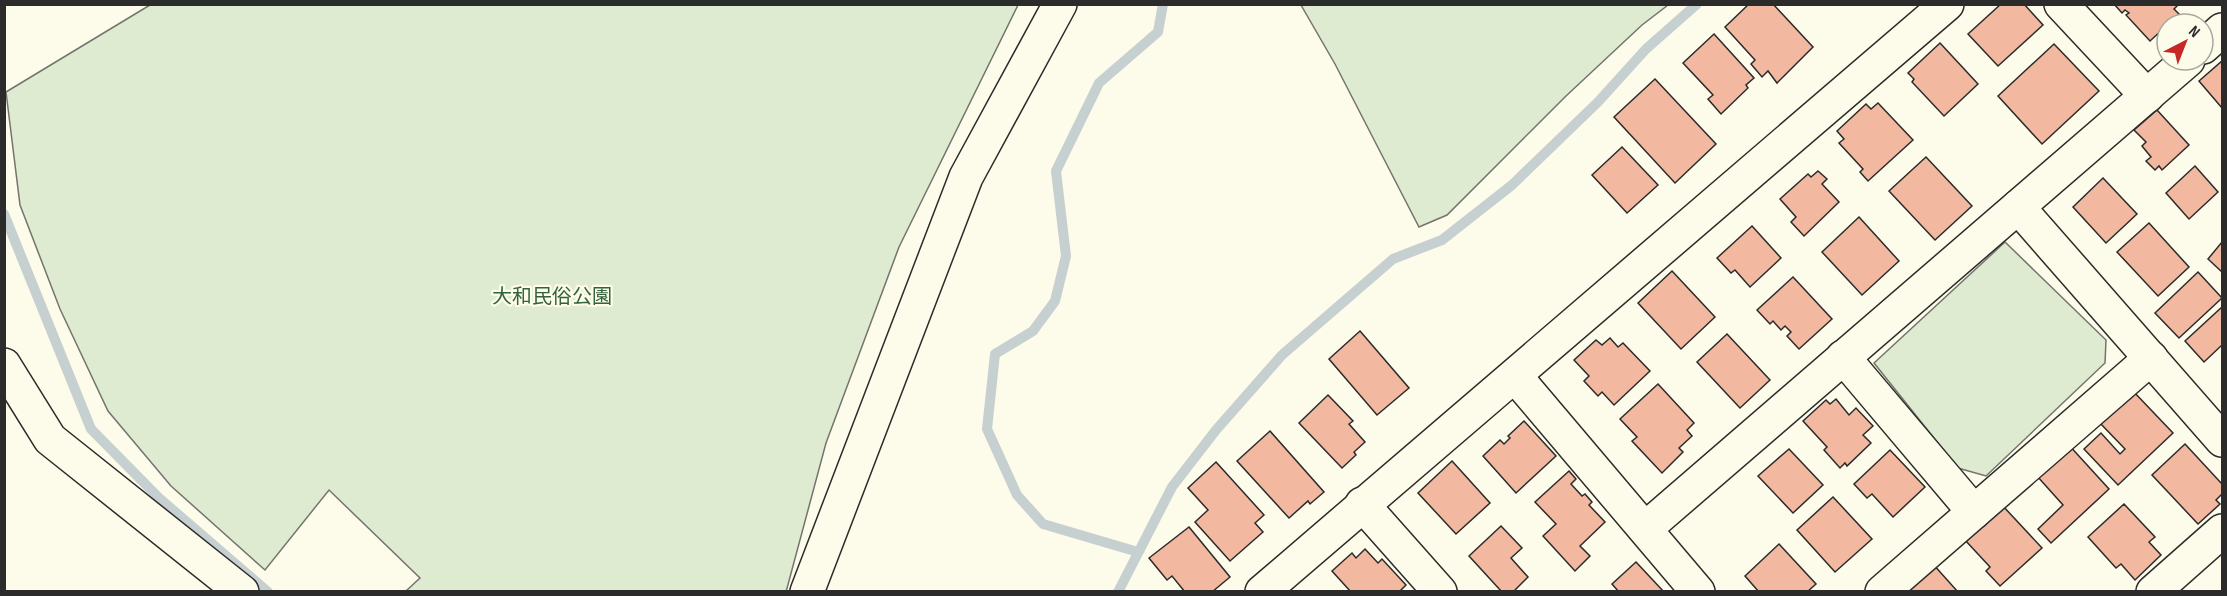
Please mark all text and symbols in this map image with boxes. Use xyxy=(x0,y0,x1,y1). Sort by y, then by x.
north arrow xyxy=(2155,12,2215,72)
text: N xyxy=(2185,22,2204,42)
park label: 大和民俗公園 xyxy=(492,285,612,309)

